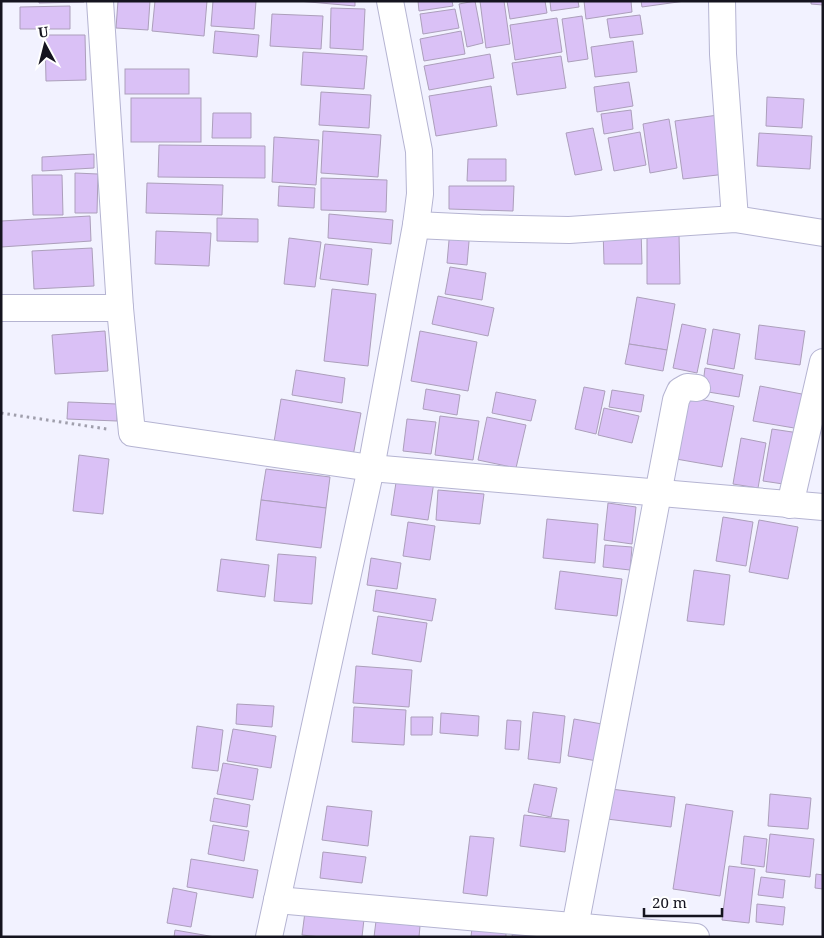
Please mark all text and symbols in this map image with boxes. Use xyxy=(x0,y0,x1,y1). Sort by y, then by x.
north arrow xyxy=(20,20,70,70)
text: U xyxy=(37,21,50,42)
scale bar xyxy=(644,886,722,918)
text: 20 m xyxy=(652,892,687,912)

